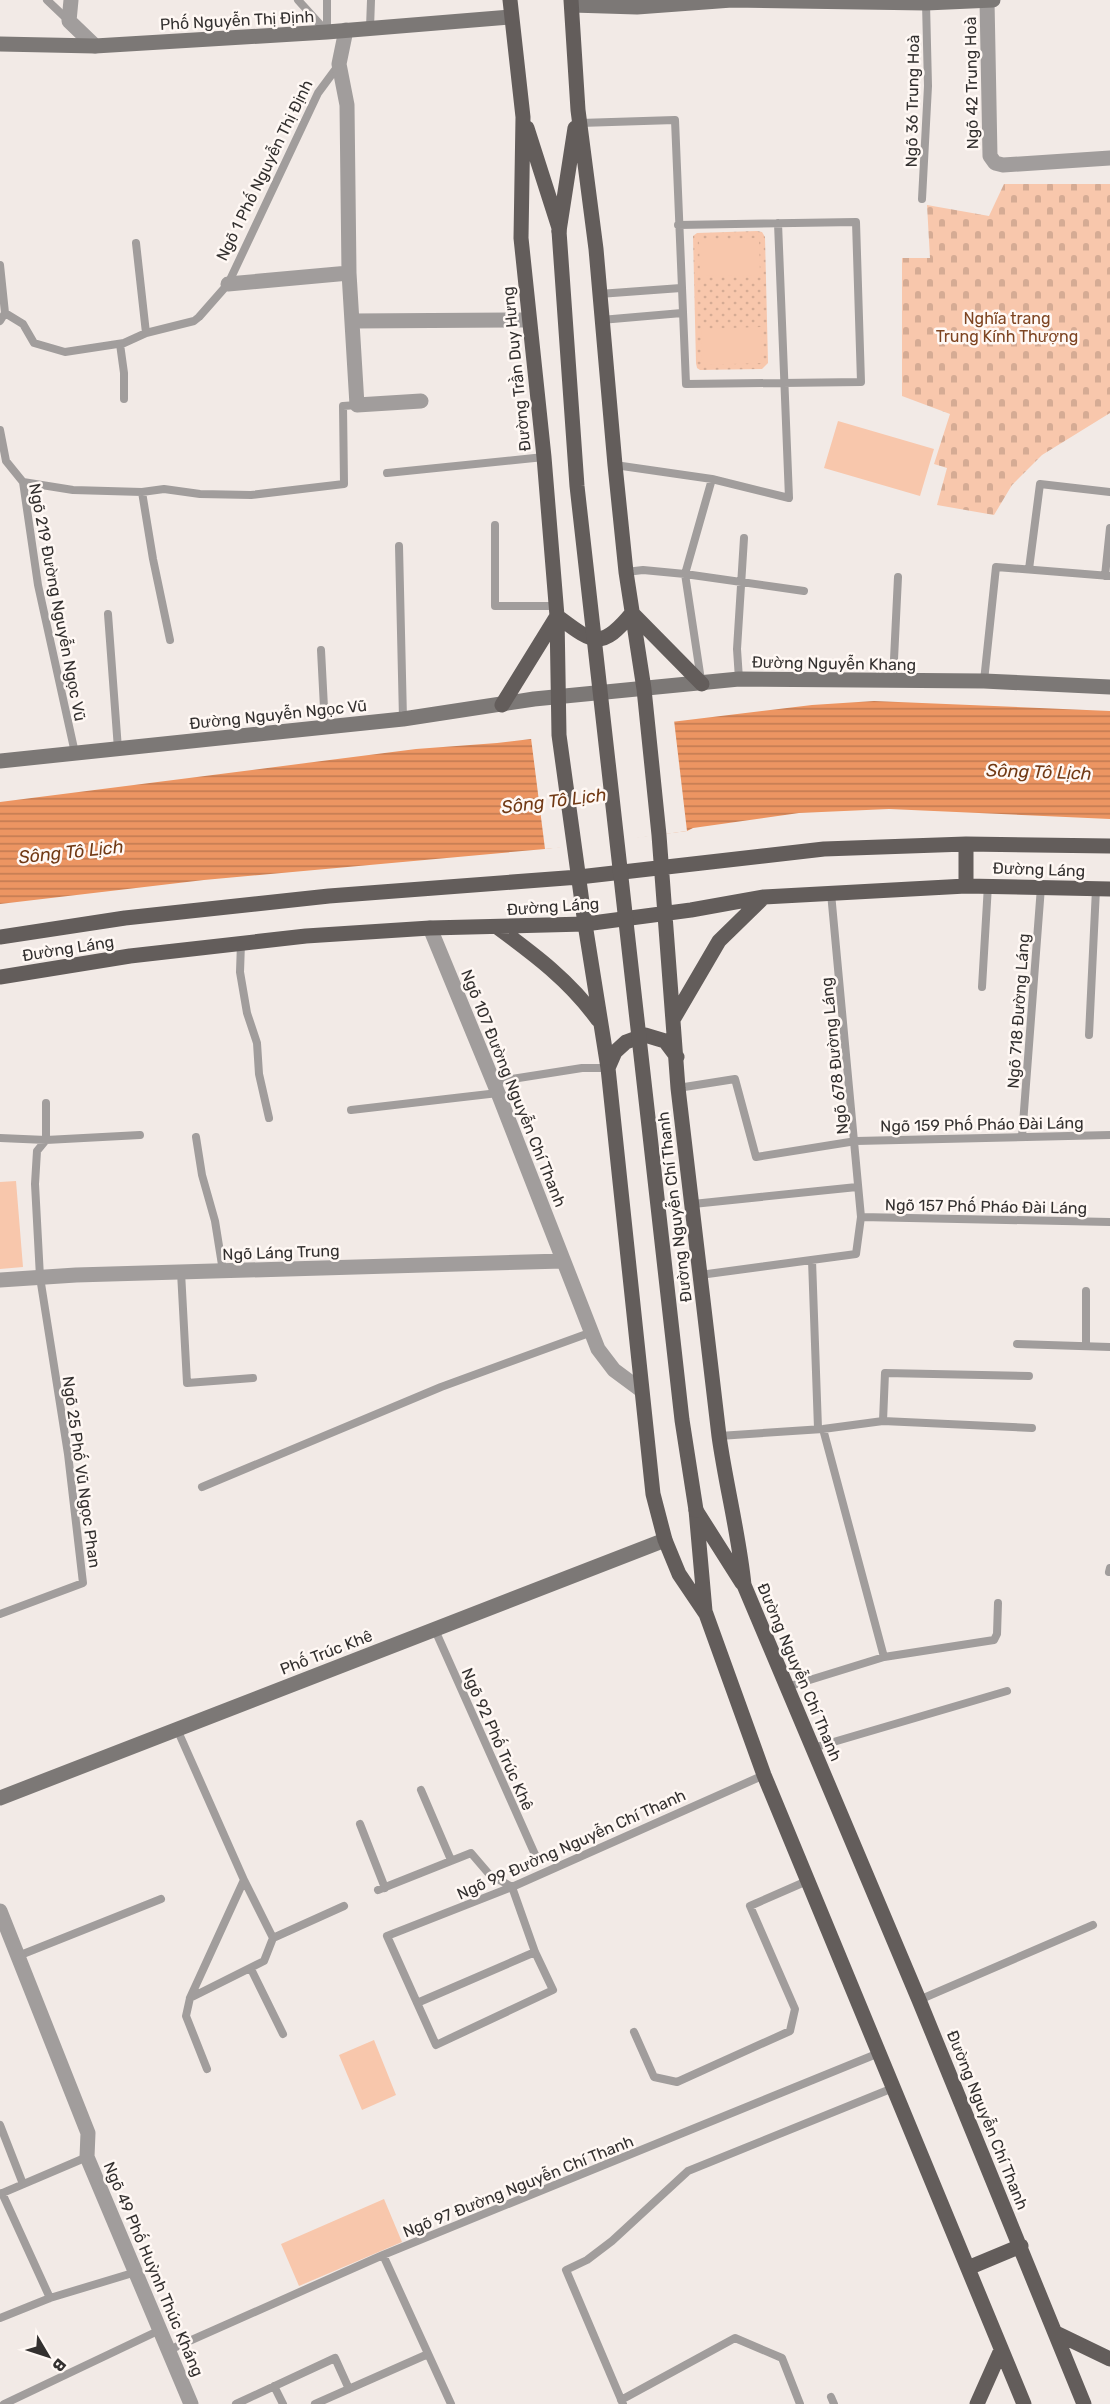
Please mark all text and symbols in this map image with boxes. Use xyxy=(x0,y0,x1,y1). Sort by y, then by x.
street label: Phố Nguyễn Thị Định xyxy=(159,6,315,34)
street label: Ngõ 42 Trung Hoà xyxy=(961,16,982,150)
street label: Ngõ 36 Trung Hoà xyxy=(902,34,923,168)
street label: Ngõ 1 Phố Nguyễn Thị Định xyxy=(211,76,317,264)
street label: Đường Trần Duy Hưng xyxy=(497,285,535,453)
park label: Nghĩa trang Trung Kính Thượng xyxy=(936,309,1078,346)
street label: Ngõ 219 Đường Nguyễn Ngọc Vũ xyxy=(25,481,91,723)
street label: Đường Nguyễn Khang xyxy=(752,651,916,674)
street label: Đường Nguyễn Ngọc Vũ xyxy=(188,694,368,733)
water label: Sông Tô Lịch xyxy=(986,759,1092,785)
water label: Sông Tô Lịch xyxy=(500,784,608,818)
water label: Sông Tô Lịch xyxy=(17,836,125,868)
street label: Đường Láng xyxy=(992,858,1086,881)
street label: Đường Láng xyxy=(506,894,600,919)
street label: Đường Láng xyxy=(21,932,115,965)
street label: Ngõ 718 Đường Láng xyxy=(1004,933,1033,1089)
street label: Ngõ 107 Đường Nguyễn Chí Thanh xyxy=(457,966,571,1210)
street label: Ngõ 678 Đường Láng xyxy=(817,976,852,1135)
street label: Đường Nguyễn Chí Thanh xyxy=(652,1111,696,1303)
street label: Ngõ 159 Phố Pháo Đài Láng xyxy=(880,1112,1084,1136)
street label: Ngõ 157 Phố Pháo Đài Láng xyxy=(885,1194,1087,1218)
street label: Ngõ Láng Trung xyxy=(222,1241,340,1264)
street label: Ngõ 25 Phố Vũ Ngọc Phan xyxy=(59,1375,106,1569)
street label: Đường Nguyễn Chí Thanh xyxy=(753,1580,847,1764)
street label: Phố Trúc Khê xyxy=(277,1625,375,1679)
street label: Ngõ 92 Phố Trúc Khê xyxy=(458,1664,539,1813)
street label: Ngõ 99 Đường Nguyễn Chí Thanh xyxy=(453,1784,689,1904)
street label: Đường Nguyễn Chí Thanh xyxy=(943,2027,1034,2213)
street label: Ngõ 97 Đường Nguyễn Chí Thanh xyxy=(400,2130,636,2242)
street label: Ngõ 49 Phố Huỳnh Thúc Kháng xyxy=(100,2158,209,2379)
north arrow xyxy=(18,2326,78,2386)
text: B xyxy=(48,2355,70,2375)

